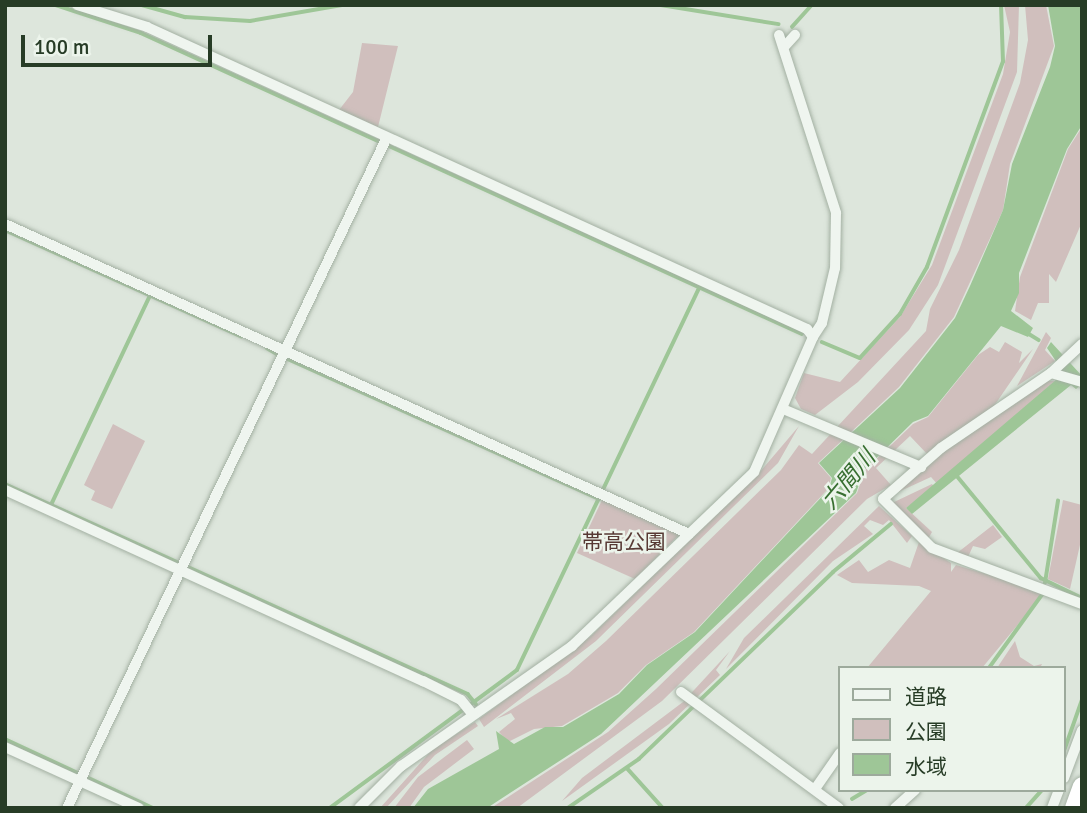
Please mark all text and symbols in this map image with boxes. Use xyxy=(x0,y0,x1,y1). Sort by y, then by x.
scale bar xyxy=(24,21,215,65)
text: 100 m xyxy=(34,34,89,60)
water label: 六間川 xyxy=(816,445,882,515)
park label: 帯高公園 xyxy=(582,529,666,555)
legend xyxy=(838,666,1066,792)
text: 道路 xyxy=(905,684,947,710)
text: 公園 xyxy=(905,719,947,745)
text: 水域 xyxy=(905,754,947,780)

